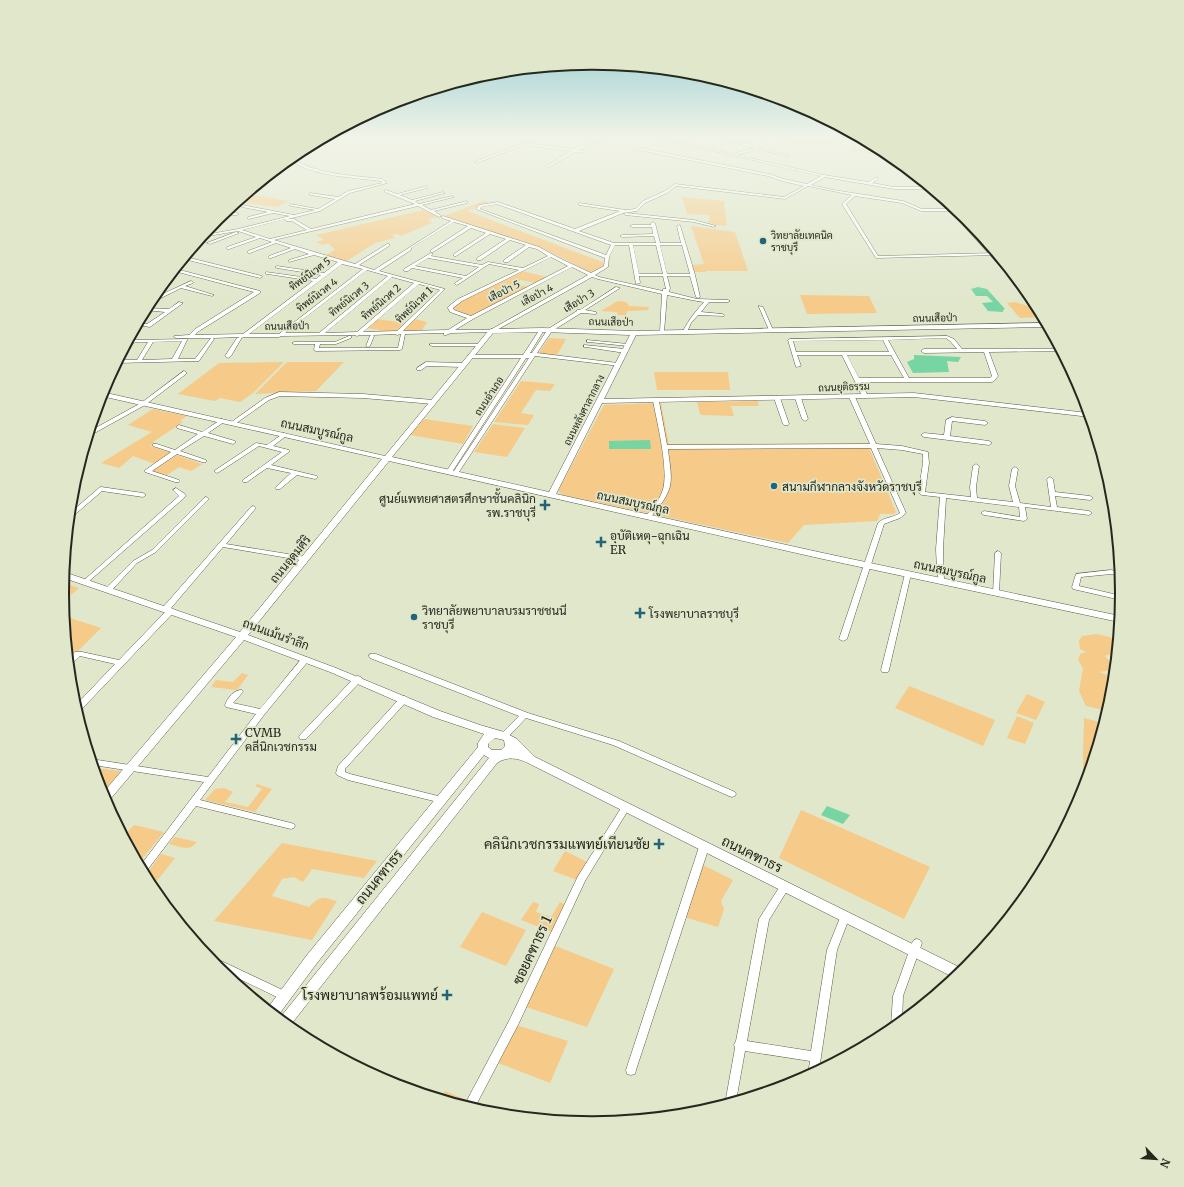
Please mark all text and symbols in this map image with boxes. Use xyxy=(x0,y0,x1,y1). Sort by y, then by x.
place label: วิทยาลัยเทคนิค ราชบุรี xyxy=(770,229,833,255)
marker: วิทยาลัยเทคนิค ราชบุรี xyxy=(758,236,768,246)
street label: ทิพย์นิเวศ 5 xyxy=(286,254,333,293)
street label: ทิพย์นิเวศ 4 xyxy=(293,274,340,315)
street label: เสือป่า 5 xyxy=(486,277,522,305)
street label: ทิพย์นิเวศ 3 xyxy=(326,278,372,319)
street label: ทิพย์นิเวศ 2 xyxy=(358,280,404,323)
street label: เสือป่า 4 xyxy=(519,281,555,309)
street label: ทิพย์นิเวศ 1 xyxy=(392,283,436,326)
street label: เสือป่า 3 xyxy=(561,286,597,315)
street label: ถนนเสือป่า xyxy=(913,311,958,325)
street label: ถนนเสือป่า xyxy=(589,315,634,329)
street label: ถนนเสือป่า xyxy=(265,319,310,333)
street label: ถนนหลังศาลากลาง xyxy=(561,372,607,448)
street label: ถนนอำเภอ xyxy=(471,374,507,418)
street label: ถนนยุติธรรม xyxy=(818,380,870,395)
street label: ถนนสมบูรณ์กูล xyxy=(279,415,355,446)
place label: สนามกีฬากลางจังหวัดราชบุรี xyxy=(782,479,922,496)
marker: สนามกีฬากลางจังหวัดราชบุรี xyxy=(769,481,779,491)
street label: ถนนสมบูรณ์กูล xyxy=(595,487,671,518)
place label: ศูนย์แพทยศาสตรศึกษาชั้นคลินิก รพ.ราชบุรี xyxy=(379,488,536,522)
marker: ศูนย์แพทยศาสตรศึกษาชั้นคลินิก รพ.ราชบุรี xyxy=(539,499,551,511)
place label: อุบัติเหตุ-ฉุกเฉิน ER xyxy=(610,528,690,557)
street label: ถนนอุดมศิริ xyxy=(266,532,315,587)
marker: อุบัติเหตุ-ฉุกเฉิน ER xyxy=(595,536,607,548)
street label: ถนนสมบูรณ์กูล xyxy=(912,556,988,587)
place label: วิทยาลัยพยาบาลบรมราชชนนี ราชบุรี xyxy=(421,603,567,634)
place label: โรงพยาบาลราชบุรี xyxy=(648,606,739,623)
marker: โรงพยาบาลราชบุรี xyxy=(634,607,646,619)
marker: วิทยาลัยพยาบาลบรมราชชนนี ราชบุรี xyxy=(409,612,419,622)
street label: ถนนแม้นรำลึก xyxy=(241,615,311,653)
place label: CVMB คลีนิกเวชกรรม xyxy=(245,725,317,754)
marker: CVMB คลีนิกเวชกรรม xyxy=(230,733,242,745)
street label: ถนนคฑาธร xyxy=(719,832,786,877)
place label: คลินิกเวชกรรมแพทย์เทียนชัย xyxy=(484,835,650,853)
marker: คลินิกเวชกรรมแพทย์เทียนชัย xyxy=(653,838,665,850)
street label: ถนนคฑาธร xyxy=(351,846,407,908)
street label: ซอยคฑาธร 1 xyxy=(508,913,556,987)
place label: โรงพยาบาลพร้อมแพทย์ xyxy=(301,986,438,1004)
marker: โรงพยาบาลพร้อมแพทย์ xyxy=(441,989,453,1001)
north arrow xyxy=(1136,1139,1176,1179)
text: N xyxy=(1157,1156,1173,1170)

